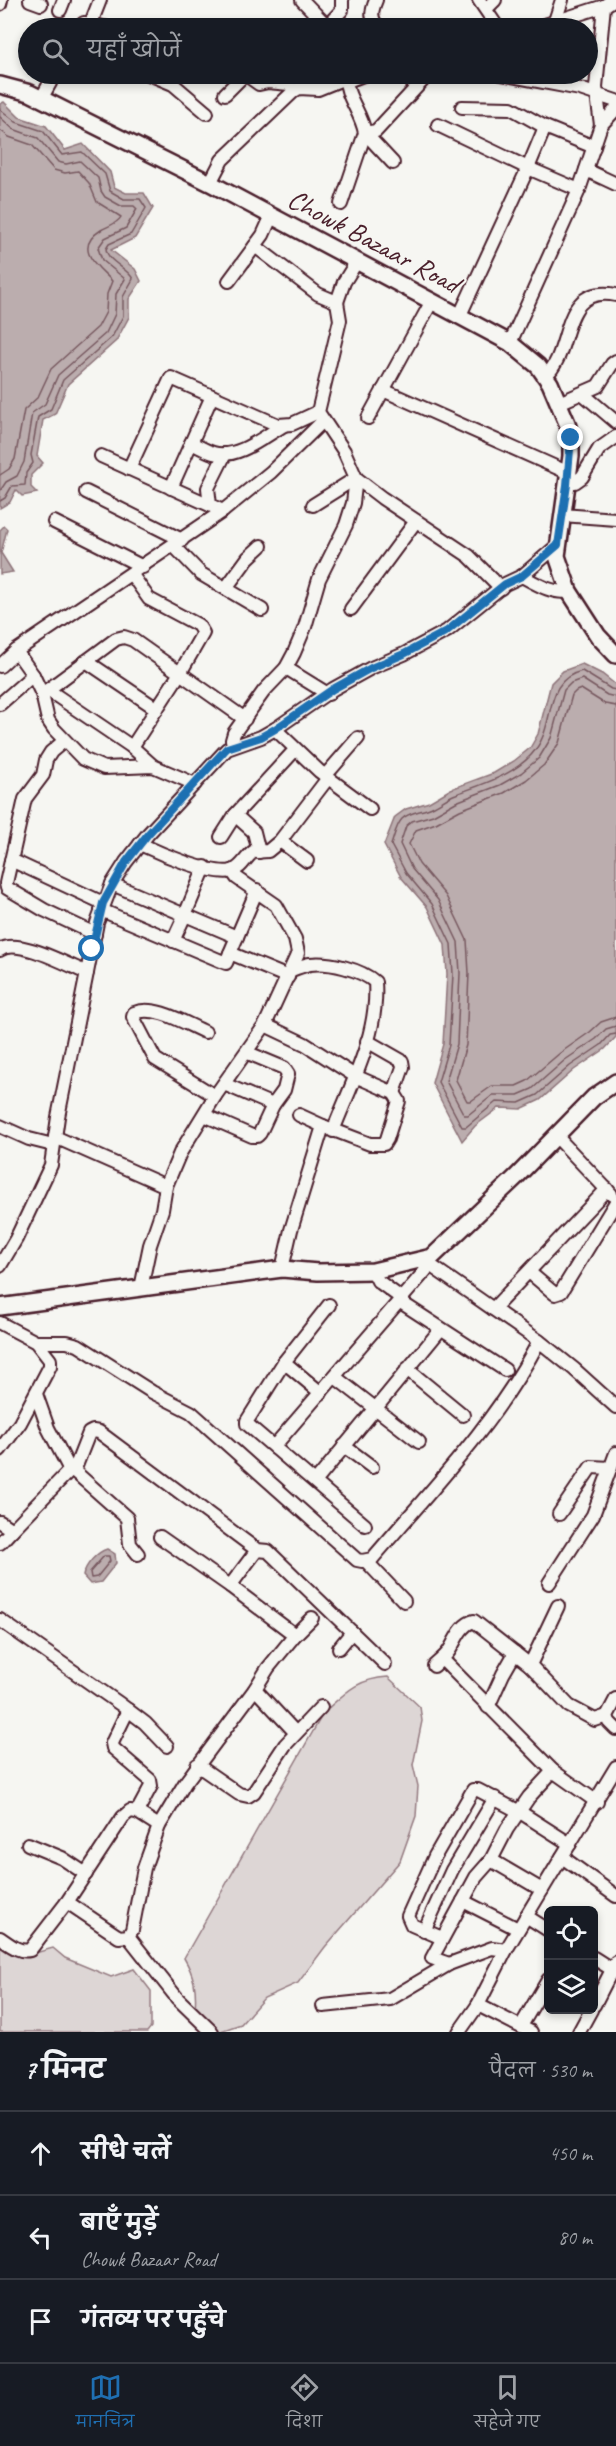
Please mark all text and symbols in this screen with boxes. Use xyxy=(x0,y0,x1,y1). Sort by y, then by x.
search box xyxy=(18,18,598,84)
icon: search xyxy=(39,35,72,68)
text: यहाँ खोजें xyxy=(87,36,181,64)
street label: Chowk Bazaar Road xyxy=(282,181,469,303)
route end xyxy=(557,424,583,450)
route start xyxy=(78,935,104,961)
map controls xyxy=(544,1906,598,2014)
button: locate xyxy=(544,1906,598,1960)
button: layers xyxy=(544,1960,598,2014)
text: 7 मिनट xyxy=(24,2053,105,2086)
text: पैदल · 530 m xyxy=(489,2058,592,2083)
icon: ahead xyxy=(24,2137,57,2170)
text: सीधे चलें xyxy=(81,2138,171,2166)
text: 450 m xyxy=(549,2141,592,2166)
text: बाएँ मुड़ें xyxy=(81,2209,158,2237)
icon: left xyxy=(24,2221,57,2254)
text: 80 m xyxy=(558,2225,592,2250)
text: Chowk Bazaar Road xyxy=(81,2247,216,2272)
icon: arrive xyxy=(24,2305,57,2338)
text: गंतव्य पर पहुँचे xyxy=(81,2306,225,2334)
tab: मानचित्र xyxy=(76,2371,134,2439)
tab: दिशा xyxy=(286,2371,322,2439)
tab: सहेजे गए xyxy=(474,2371,540,2439)

